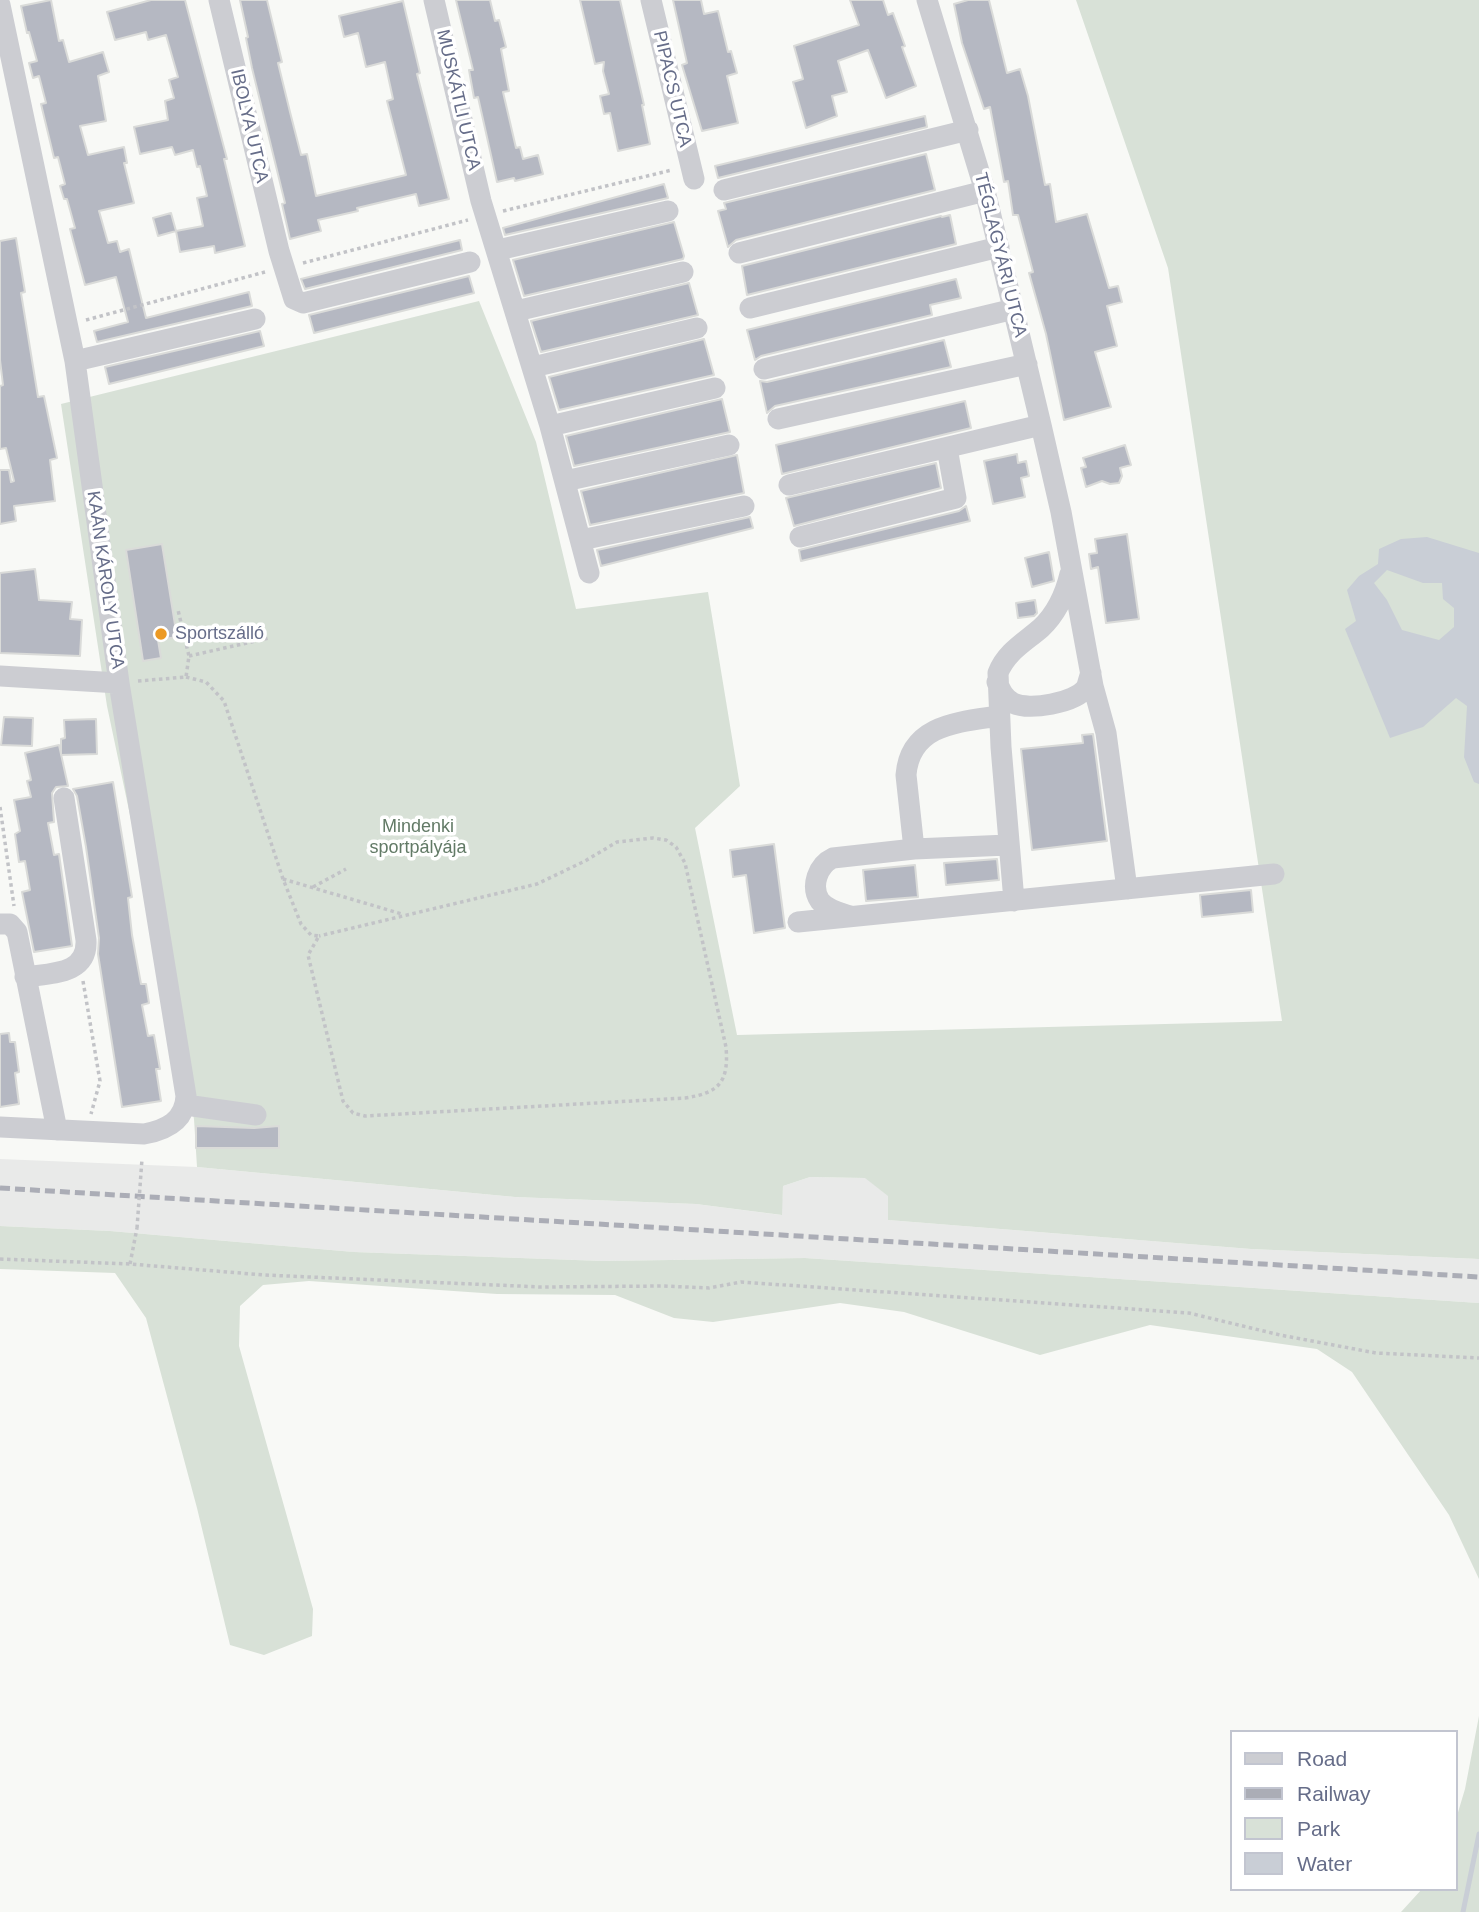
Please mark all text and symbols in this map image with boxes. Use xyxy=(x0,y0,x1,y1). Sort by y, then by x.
street label: MUSKÁTLI UTCA xyxy=(431,27,485,173)
street label: PIPACS UTCA xyxy=(648,29,696,149)
street label: IBOLYA UTCA xyxy=(225,67,273,185)
street label: TÉGLAGYÁRI UTCA xyxy=(969,170,1031,340)
street label: KAÁN KÁROLY UTCA xyxy=(82,490,128,670)
place label: Sportszálló xyxy=(175,623,264,645)
marker: Sportszálló xyxy=(153,626,169,642)
park label: Mindenki sportpályája xyxy=(369,816,467,858)
legend xyxy=(1230,1730,1458,1891)
text: Road xyxy=(1297,1747,1347,1770)
text: Railway xyxy=(1297,1782,1371,1805)
text: Park xyxy=(1297,1817,1340,1840)
text: Water xyxy=(1297,1852,1352,1875)

